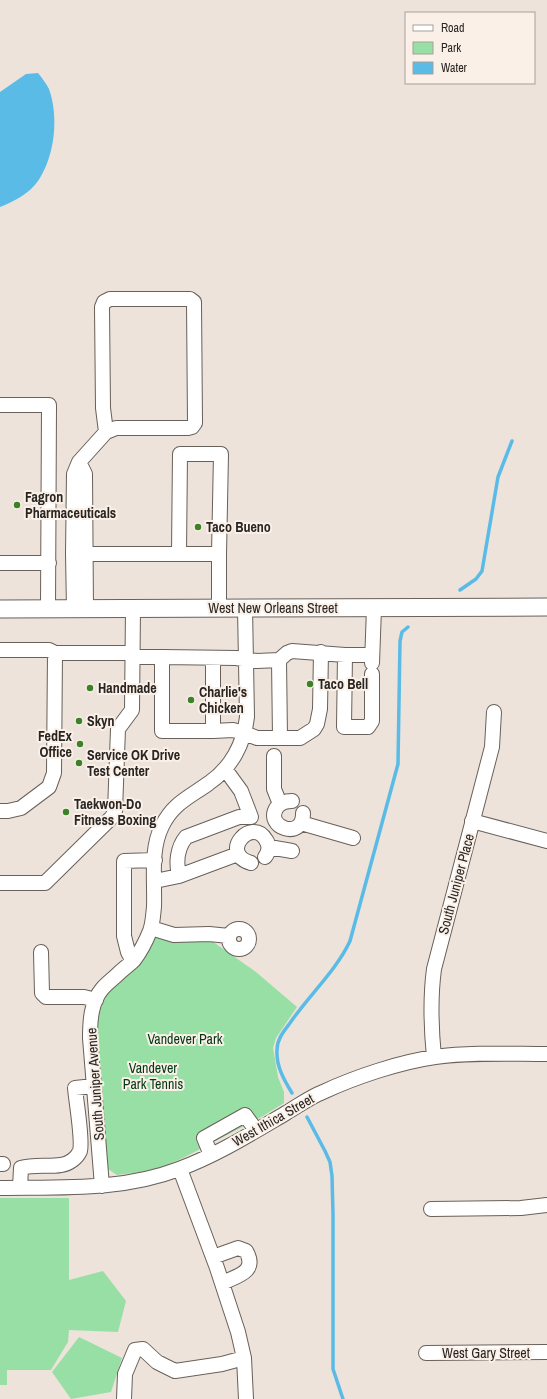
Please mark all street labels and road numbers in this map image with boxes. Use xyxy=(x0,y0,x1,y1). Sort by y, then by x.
street label: West New Orleans Street xyxy=(208,599,338,617)
street label: South Juniper Place xyxy=(434,832,478,936)
street label: South Juniper Avenue xyxy=(82,1027,108,1141)
street label: West Ithica Street xyxy=(229,1089,317,1151)
street label: West Gary Street xyxy=(442,1344,530,1362)

